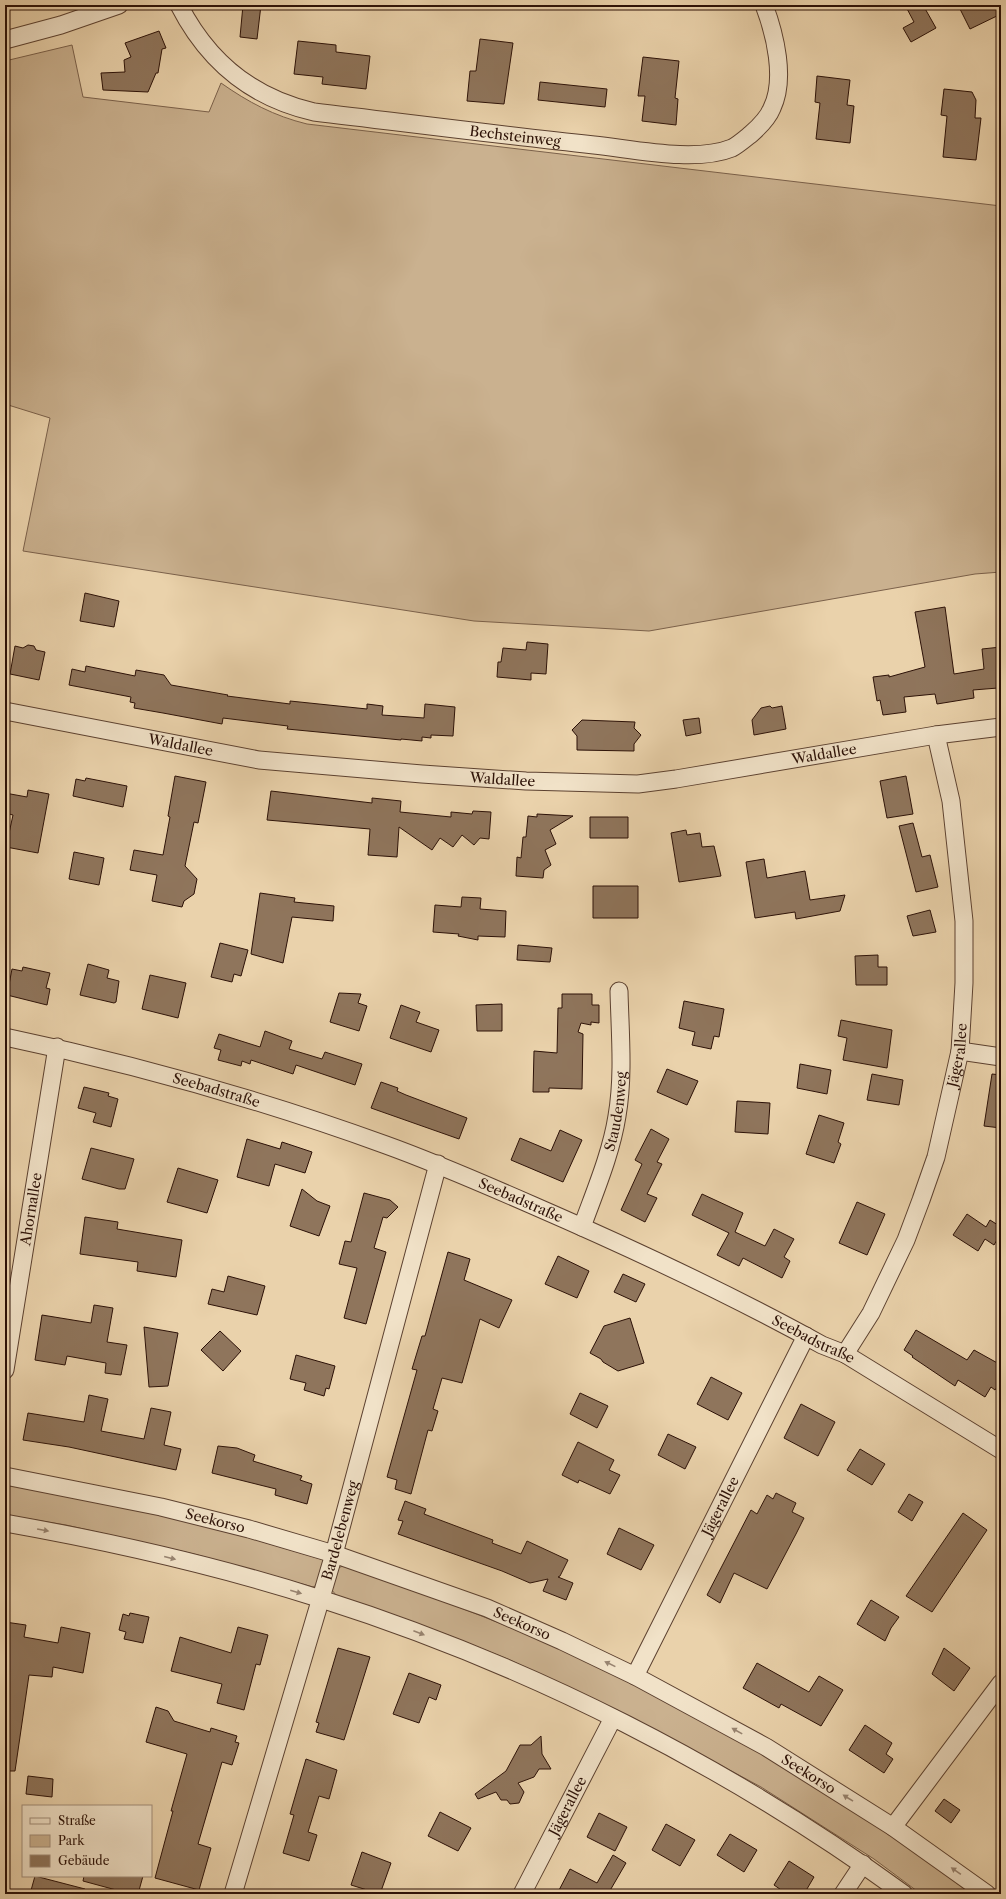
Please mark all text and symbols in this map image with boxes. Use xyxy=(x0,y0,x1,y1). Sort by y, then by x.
street label: Bechsteinweg xyxy=(469,122,562,150)
street label: Waldallee xyxy=(146,730,215,760)
street label: Waldallee xyxy=(789,740,858,768)
street label: Waldallee xyxy=(468,768,536,790)
street label: Jägerallee xyxy=(943,1023,971,1091)
street label: Seebadstraße xyxy=(171,1069,262,1111)
street label: Staudenweg xyxy=(600,1071,630,1153)
street label: Ahornallee xyxy=(16,1171,46,1248)
street label: Seebadstraße xyxy=(476,1174,566,1227)
street label: Seebadstraße xyxy=(769,1311,858,1367)
street label: Jägerallee xyxy=(697,1473,743,1541)
street label: Bardelebenweg xyxy=(318,1478,362,1582)
street label: Seekorso xyxy=(184,1504,247,1537)
one-way arrow xyxy=(37,1527,50,1533)
one-way arrow xyxy=(164,1555,177,1561)
one-way arrow xyxy=(290,1589,302,1595)
street label: Seekorso xyxy=(491,1603,554,1644)
one-way arrow xyxy=(413,1631,425,1637)
one-way arrow xyxy=(604,1661,615,1667)
one-way arrow xyxy=(731,1727,743,1734)
street label: Seekorso xyxy=(778,1750,839,1798)
street label: Jägerallee xyxy=(544,1773,590,1841)
one-way arrow xyxy=(842,1795,854,1802)
legend xyxy=(22,1805,152,1877)
text: Straße xyxy=(58,1813,96,1828)
text: Park xyxy=(58,1833,85,1848)
text: Gebäude xyxy=(58,1853,110,1868)
one-way arrow xyxy=(950,1867,961,1875)

